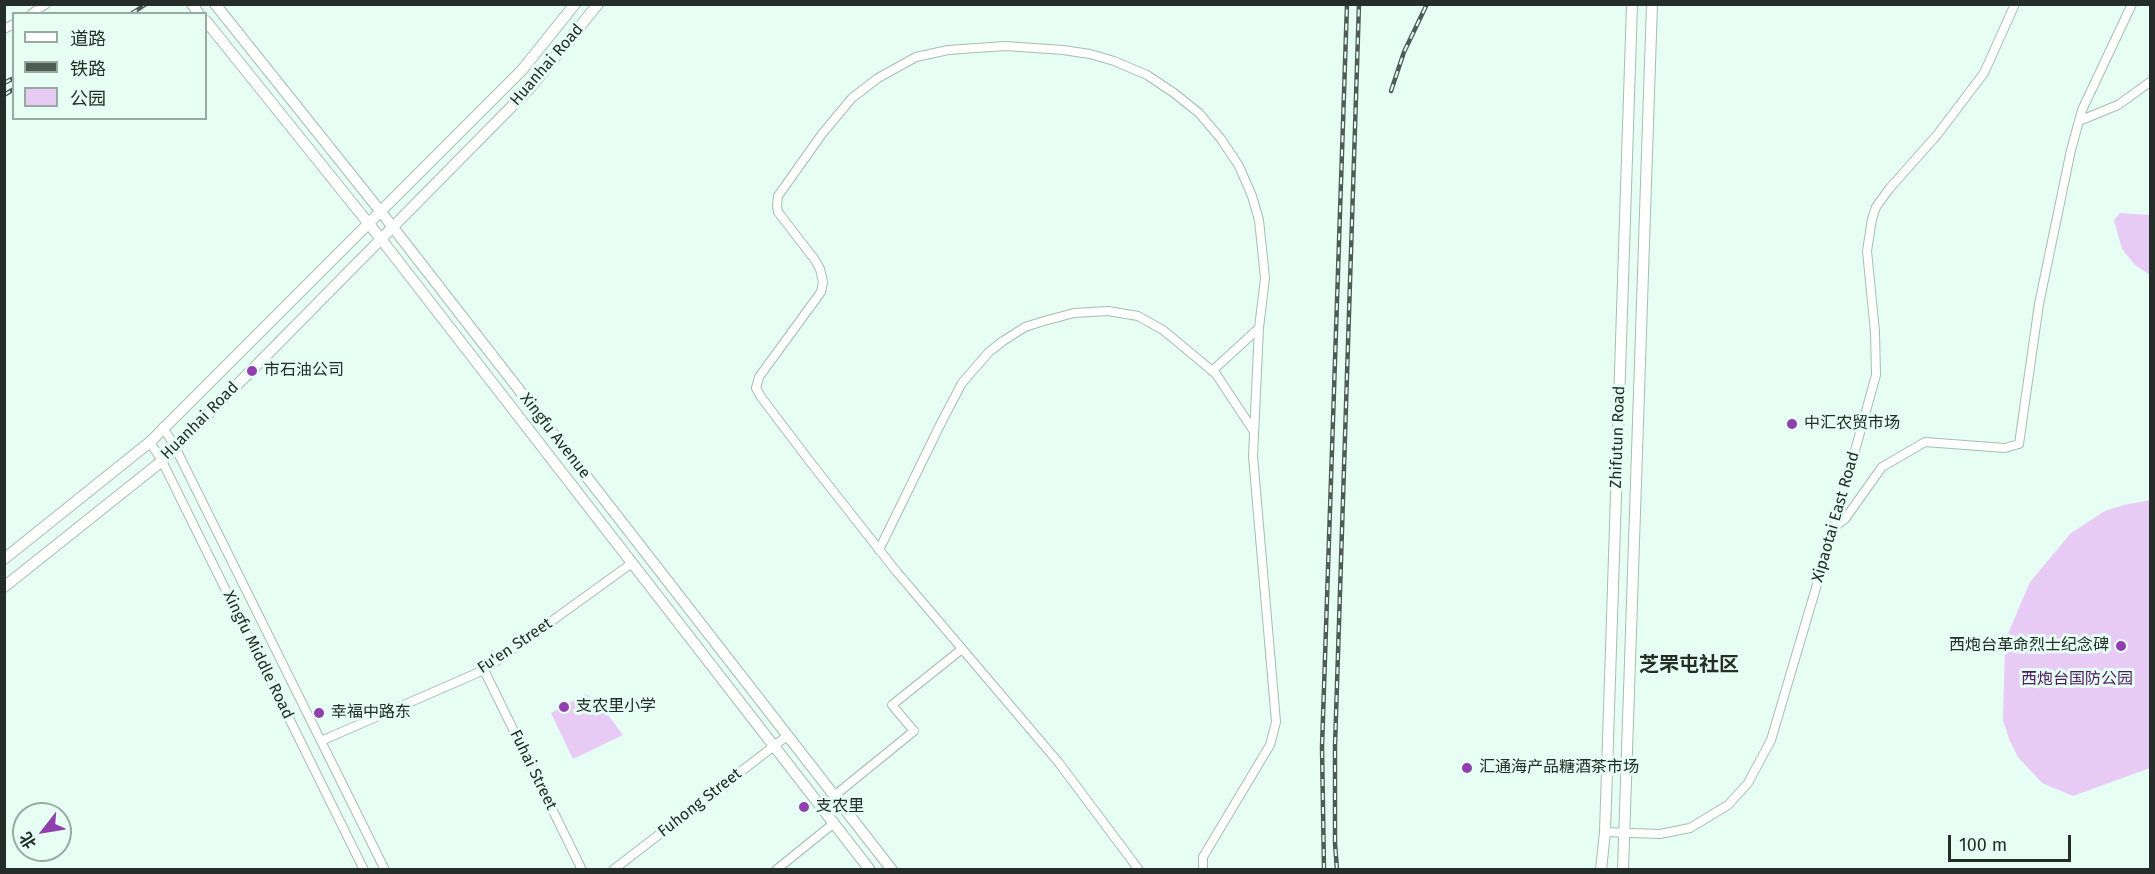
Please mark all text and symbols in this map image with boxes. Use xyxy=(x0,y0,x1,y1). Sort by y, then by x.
legend xyxy=(12,12,207,120)
street label: Huanhai Road xyxy=(506,20,588,110)
text: 道路 xyxy=(70,28,106,50)
text: 铁路 xyxy=(70,58,106,80)
text: 公园 xyxy=(70,88,106,110)
place label: 市石油公司 xyxy=(264,361,344,381)
marker: 市石油公司 xyxy=(245,364,259,378)
street label: Huanhai Road xyxy=(157,378,243,464)
street label: Zhifutun Road xyxy=(1607,385,1629,489)
street label: Xingfu Avenue xyxy=(516,390,594,482)
place label: 中汇农贸市场 xyxy=(1804,414,1900,434)
marker: 中汇农贸市场 xyxy=(1785,417,1799,431)
street label: Xipaotai East Road xyxy=(1808,449,1864,585)
street label: Xingfu Middle Road xyxy=(219,588,297,722)
street label: Fu'en Street xyxy=(474,614,556,678)
place label: 西炮台革命烈士纪念碑 xyxy=(1949,636,2109,656)
marker: 西炮台革命烈士纪念碑 xyxy=(2114,639,2128,653)
district label: 芝罘屯社区 xyxy=(1639,653,1739,677)
park label: 西炮台国防公园 xyxy=(2021,670,2133,690)
place label: 支农里小学 xyxy=(576,697,656,717)
marker: 支农里小学 xyxy=(557,700,571,714)
place label: 幸福中路东 xyxy=(331,703,411,723)
marker: 幸福中路东 xyxy=(312,706,326,720)
street label: Fuhai Street xyxy=(505,727,561,813)
place label: 汇通海产品糖酒茶市场 xyxy=(1479,758,1639,778)
marker: 汇通海产品糖酒茶市场 xyxy=(1460,761,1474,775)
street label: Fuhong Street xyxy=(654,764,746,842)
place label: 支农里 xyxy=(816,797,864,817)
marker: 支农里 xyxy=(797,800,811,814)
north arrow xyxy=(12,802,72,862)
scale bar xyxy=(1951,823,2074,861)
text: 北 xyxy=(16,829,40,852)
text: 100 m xyxy=(1959,834,2007,856)

